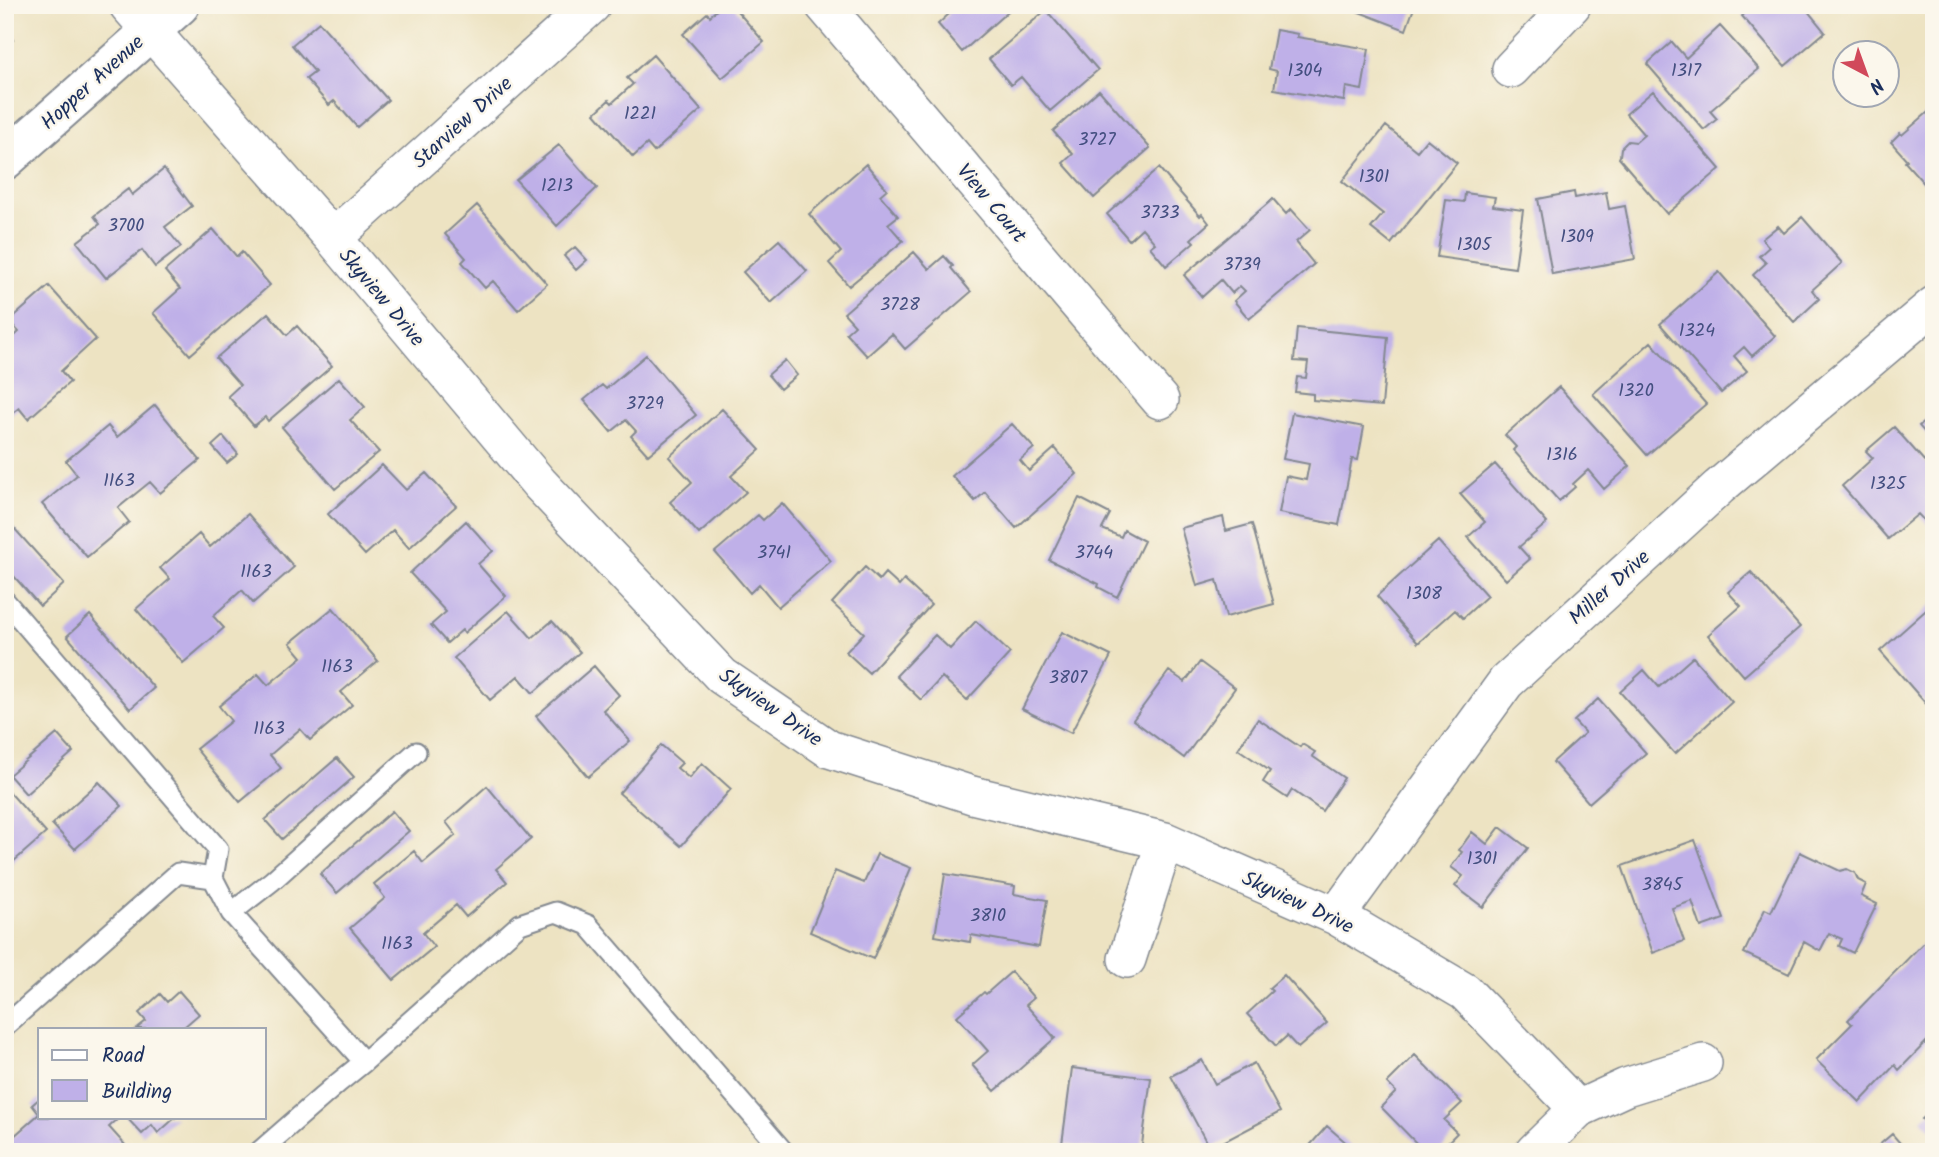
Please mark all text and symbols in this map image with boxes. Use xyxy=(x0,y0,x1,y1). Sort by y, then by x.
street label: Hopper Avenue xyxy=(34,27,153,139)
north arrow xyxy=(1830,38,1900,108)
house number: 1304 xyxy=(1288,57,1323,86)
house number: 1317 xyxy=(1671,57,1702,86)
street label: Starview Drive xyxy=(405,68,521,177)
text: N xyxy=(1861,70,1890,101)
house number: 1221 xyxy=(624,100,656,129)
house number: 3727 xyxy=(1078,126,1116,155)
street label: View Court xyxy=(948,157,1035,252)
house number: 1301 xyxy=(1359,163,1389,192)
house number: 1213 xyxy=(541,172,573,201)
house number: 3733 xyxy=(1140,199,1180,228)
house number: 3700 xyxy=(108,212,144,241)
house number: 1309 xyxy=(1560,223,1594,252)
house number: 1305 xyxy=(1457,231,1493,260)
street label: Skyview Drive xyxy=(329,241,433,355)
house number: 3739 xyxy=(1223,251,1261,280)
house number: 3728 xyxy=(880,291,920,320)
house number: 1324 xyxy=(1679,317,1715,346)
house number: 1320 xyxy=(1618,377,1654,406)
house number: 3729 xyxy=(626,390,664,419)
house number: 1316 xyxy=(1546,441,1578,470)
house number: 1163 xyxy=(103,467,135,496)
house number: 1325 xyxy=(1870,470,1907,499)
house number: 3741 xyxy=(757,539,791,568)
house number: 3744 xyxy=(1075,539,1113,568)
street label: Miller Drive xyxy=(1562,542,1659,634)
house number: 1163 xyxy=(240,558,272,587)
house number: 1308 xyxy=(1406,580,1442,609)
house number: 1163 xyxy=(321,653,353,682)
street label: Skyview Drive xyxy=(711,660,829,757)
house number: 3807 xyxy=(1049,664,1088,693)
house number: 1163 xyxy=(253,715,285,744)
house number: 1301 xyxy=(1467,845,1497,874)
street label: Skyview Drive xyxy=(1236,863,1359,944)
house number: 3845 xyxy=(1642,871,1684,900)
house number: 3810 xyxy=(970,902,1006,931)
house number: 1163 xyxy=(381,930,413,959)
legend xyxy=(38,1028,266,1118)
text: Road xyxy=(102,1040,145,1073)
text: Building xyxy=(102,1076,172,1109)

